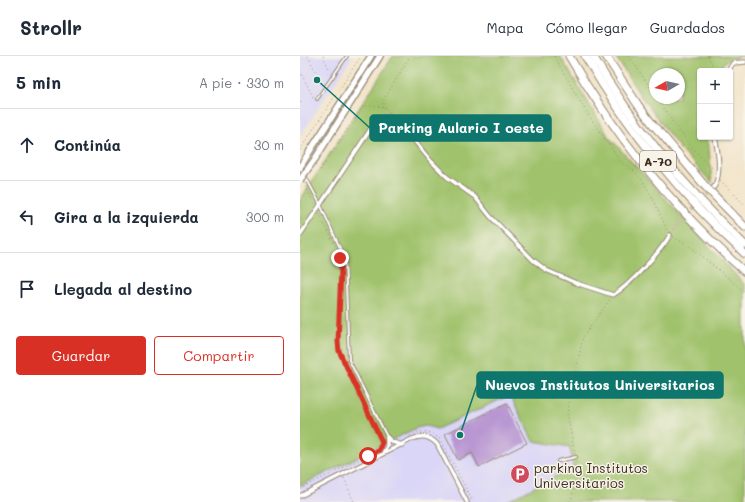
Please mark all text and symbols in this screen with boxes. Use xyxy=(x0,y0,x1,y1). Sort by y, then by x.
text: Strollr xyxy=(20,15,82,40)
text: Mapa xyxy=(487,18,524,37)
text: Cómo llegar xyxy=(546,18,628,37)
text: Guardados xyxy=(650,18,725,37)
north arrow xyxy=(649,68,685,104)
map controls xyxy=(697,68,733,140)
button: + xyxy=(697,68,733,104)
text: 5 min xyxy=(16,71,61,93)
text: A pie · 330 m xyxy=(199,74,284,91)
button: − xyxy=(697,104,733,140)
callout: Parking Aulario I oeste xyxy=(370,115,551,141)
text: Parking Aulario I oeste xyxy=(378,118,544,137)
icon: ahead xyxy=(16,134,38,156)
text: Continúa xyxy=(54,135,121,155)
text: 30 m xyxy=(254,136,284,153)
road number: A-70 xyxy=(640,151,676,171)
icon: left xyxy=(16,206,38,228)
text: Gira a la izquierda xyxy=(54,207,199,227)
text: 300 m xyxy=(246,208,284,225)
route end xyxy=(331,249,349,267)
icon: arrive xyxy=(16,278,38,300)
text: Llegada al destino xyxy=(54,279,192,299)
button: Guardar xyxy=(16,336,146,375)
button: Compartir xyxy=(154,336,284,375)
callout: Nuevos Institutos Universitarios xyxy=(477,372,723,398)
text: Nuevos Institutos Universitarios xyxy=(485,375,715,394)
route start xyxy=(359,447,377,465)
place label: parking Institutos Universitarios xyxy=(534,459,648,491)
parking icon: parking Institutos Universitarios xyxy=(509,463,531,485)

